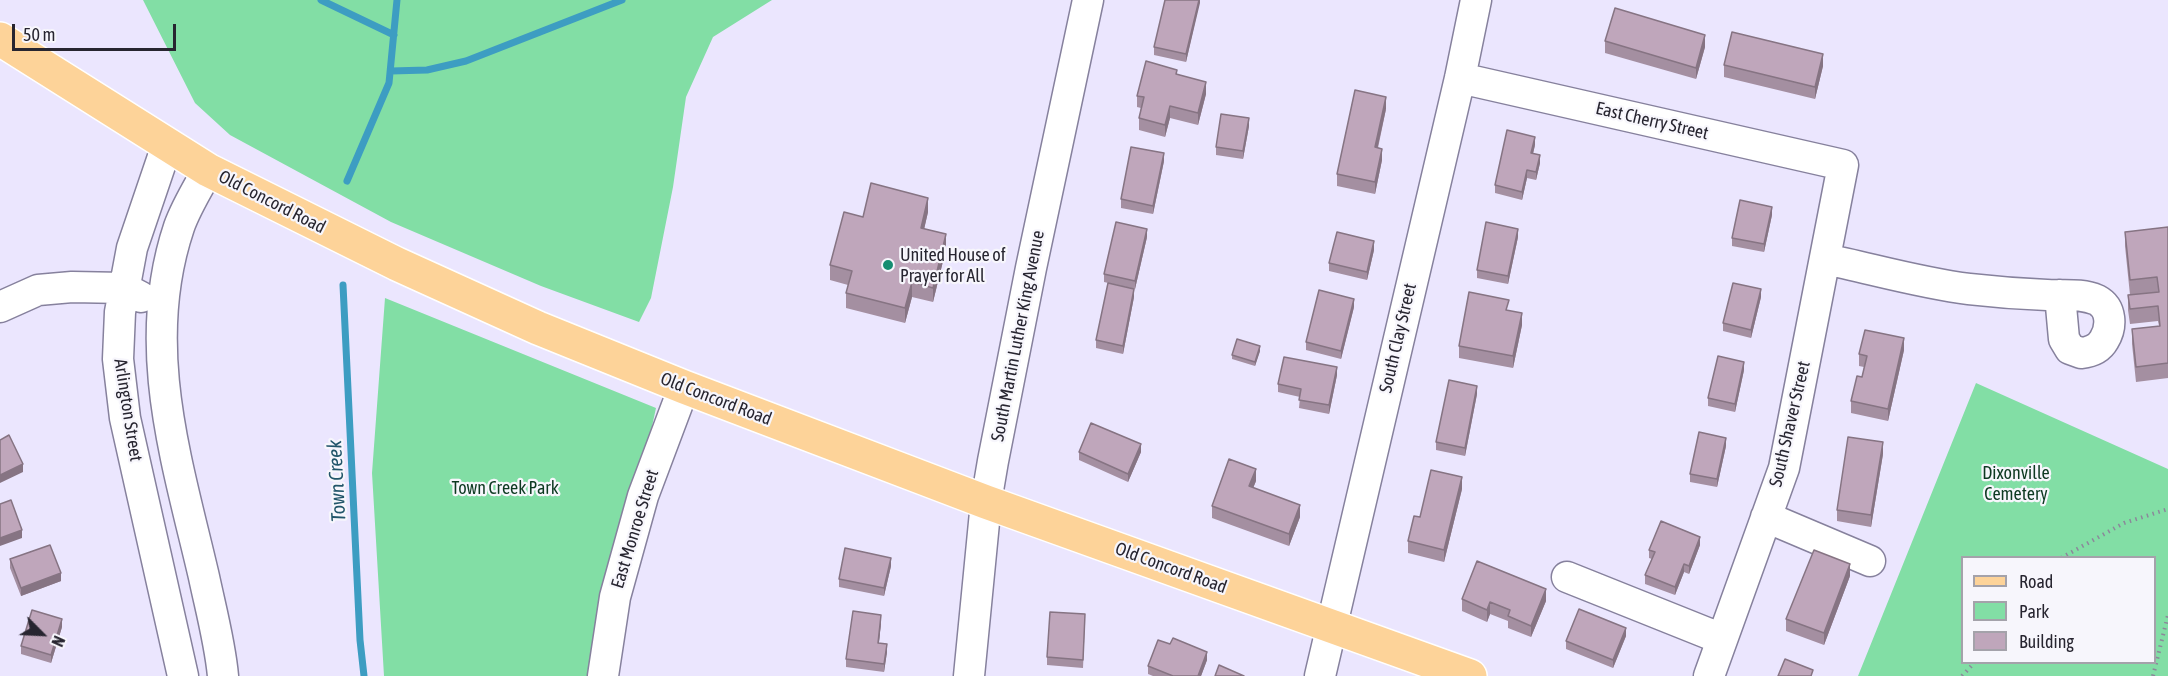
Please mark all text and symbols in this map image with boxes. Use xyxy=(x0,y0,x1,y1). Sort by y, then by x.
scale bar xyxy=(15,12,178,50)
text: 50 m xyxy=(23,24,55,45)
street label: East Cherry Street xyxy=(1594,98,1710,144)
street label: Old Concord Road xyxy=(215,166,329,238)
street label: South Martin Luther King Avenue xyxy=(987,229,1049,443)
place label: United House of Prayer for All xyxy=(900,244,1006,286)
marker: United House of Prayer for All xyxy=(881,258,895,272)
street label: South Clay Street xyxy=(1375,281,1421,395)
street label: Arlington Street xyxy=(109,357,147,463)
street label: South Shaver Street xyxy=(1765,359,1815,489)
street label: Old Concord Road xyxy=(657,368,775,430)
water label: Town Creek xyxy=(323,439,351,523)
park label: Dixonville Cemetery xyxy=(1982,462,2050,504)
street label: East Monroe Street xyxy=(607,467,663,591)
park label: Town Creek Park xyxy=(451,477,559,499)
street label: Old Concord Road xyxy=(1112,538,1230,598)
legend xyxy=(1961,556,2156,664)
text: Road xyxy=(2019,571,2053,592)
text: Park xyxy=(2019,601,2049,622)
north arrow xyxy=(12,604,72,664)
text: Building xyxy=(2019,631,2074,652)
text: N xyxy=(48,633,69,649)

